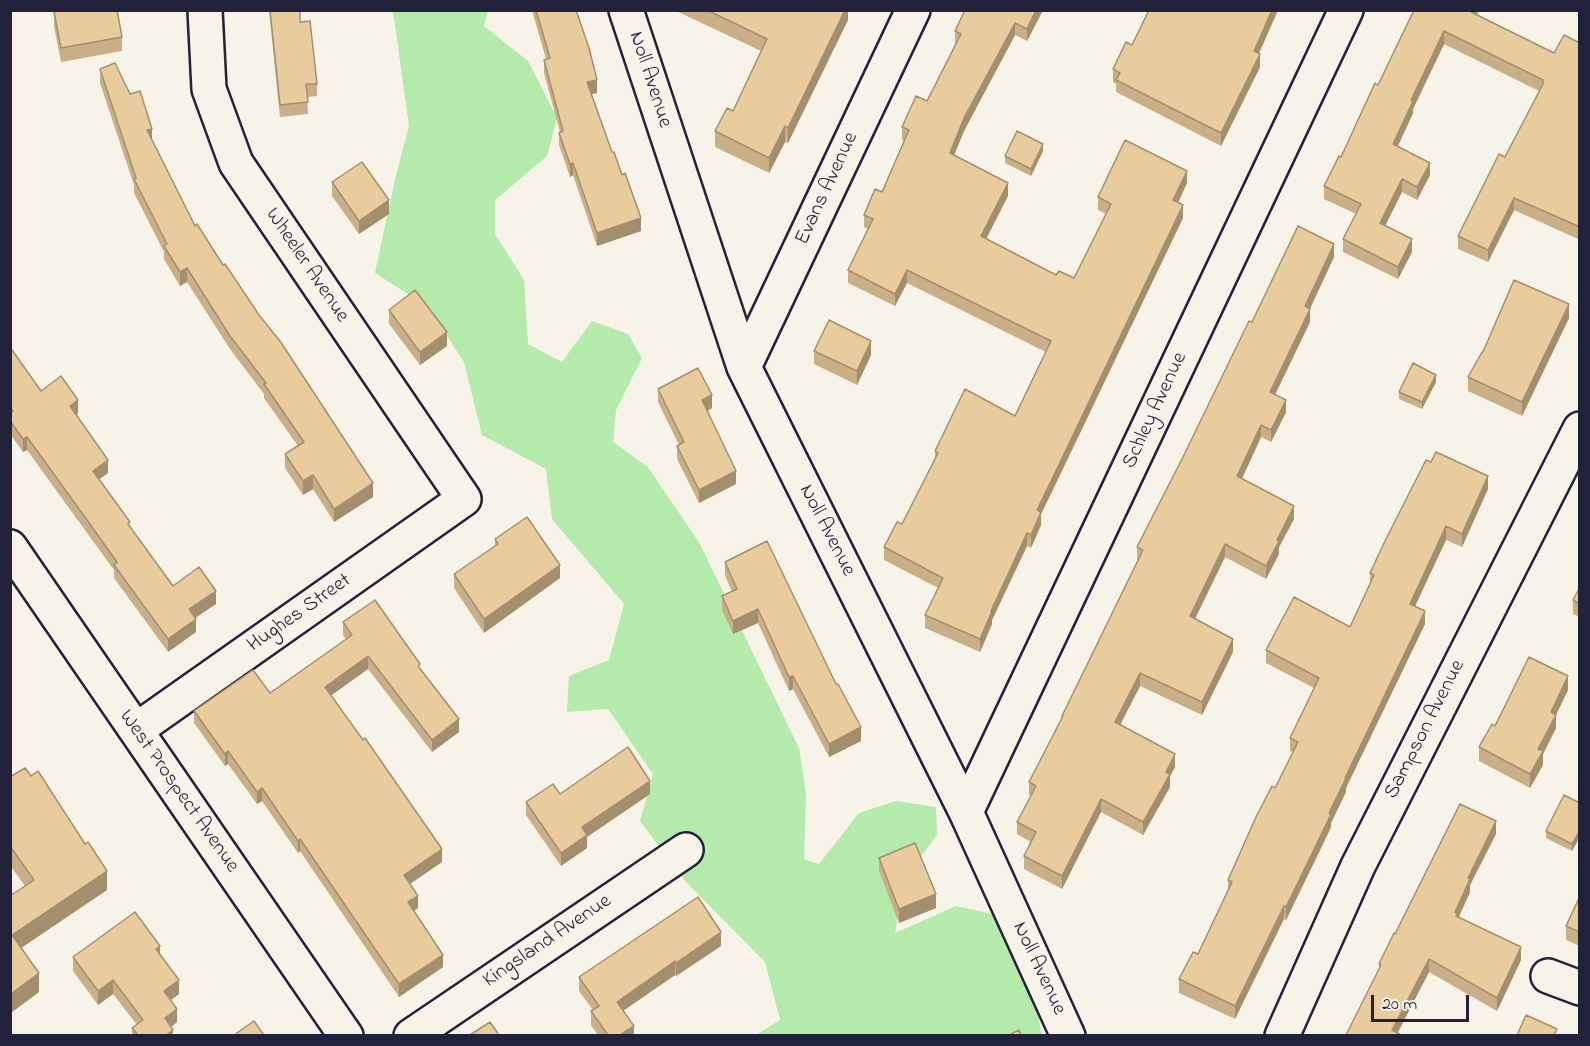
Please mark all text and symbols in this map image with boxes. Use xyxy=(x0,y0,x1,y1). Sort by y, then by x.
street label: Noll Avenue xyxy=(622,29,676,131)
street label: Evans Avenue xyxy=(791,129,865,249)
street label: Wheeler Avenue xyxy=(258,204,354,328)
street label: Schley Avenue xyxy=(1118,349,1194,473)
street label: Noll Avenue xyxy=(792,481,860,581)
street label: Hughes Street xyxy=(243,569,357,659)
street label: Sampson Avenue xyxy=(1380,656,1472,804)
street label: West Prospect Avenue xyxy=(112,706,244,878)
street label: Kingsland Avenue xyxy=(479,890,617,994)
street label: Noll Avenue xyxy=(1006,919,1070,1019)
scale bar xyxy=(1374,983,1472,1021)
text: 20 m xyxy=(1382,992,1417,1018)

